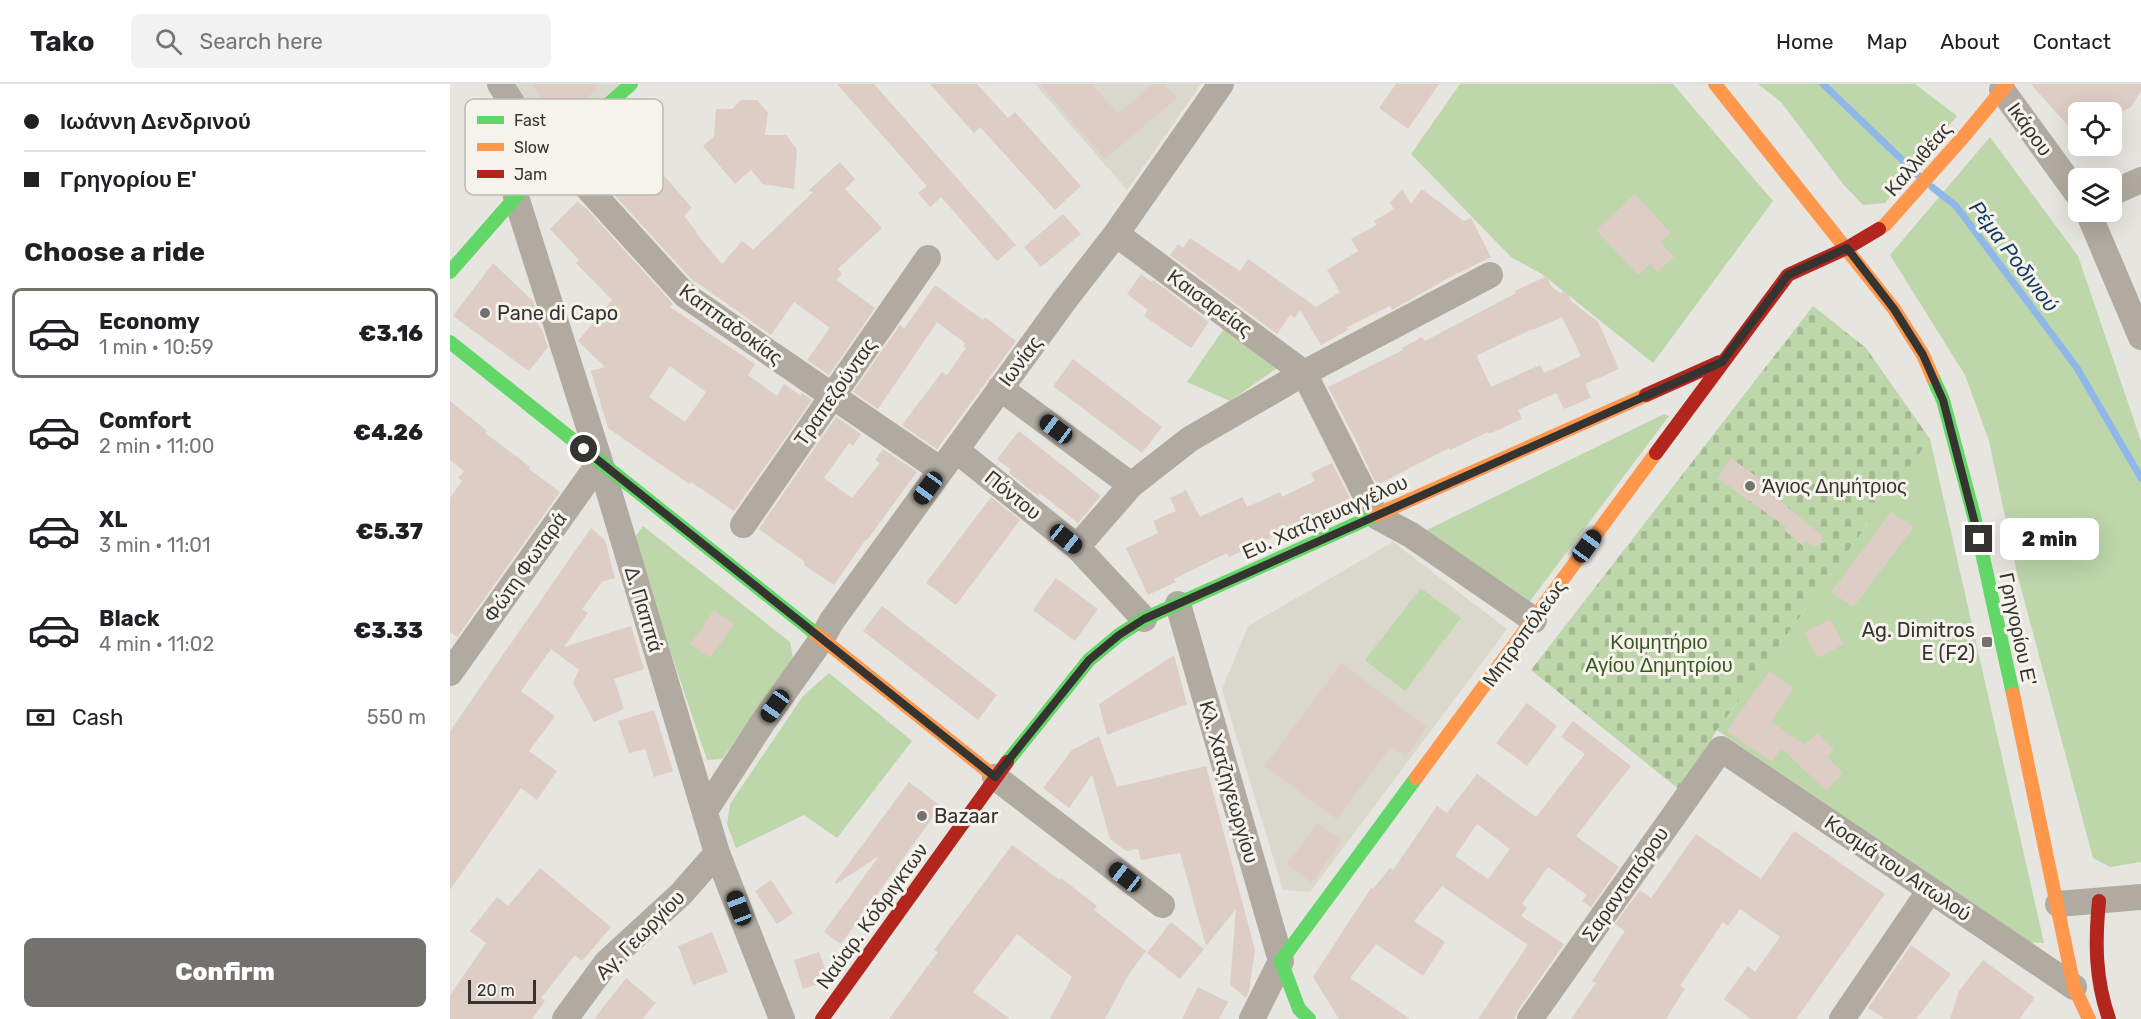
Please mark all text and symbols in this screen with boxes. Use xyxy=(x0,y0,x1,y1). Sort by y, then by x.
search box xyxy=(131,14,551,68)
text: Tako xyxy=(30,25,95,58)
icon: search xyxy=(152,25,185,58)
text: Search here xyxy=(200,28,323,55)
text: Home xyxy=(1776,29,1833,54)
text: Map xyxy=(1866,29,1907,54)
text: About xyxy=(1940,29,2000,54)
text: Contact xyxy=(2033,29,2111,54)
street label: Ικάρου xyxy=(2003,98,2057,160)
legend xyxy=(465,99,663,195)
map controls xyxy=(2068,102,2122,222)
button: locate xyxy=(2068,102,2122,156)
text: Ιωάννη Δενδρινού xyxy=(60,108,251,135)
text: Fast xyxy=(514,111,546,130)
street label: Καλλιθέας xyxy=(1879,117,1957,201)
text: Slow xyxy=(514,138,550,157)
text: Jam xyxy=(514,165,547,184)
text: Γρηγορίου Ε' xyxy=(60,166,197,193)
button: layers xyxy=(2068,168,2122,222)
water label: Ρέμα Ροδινιού xyxy=(1964,196,2064,316)
text: Choose a ride xyxy=(24,236,205,268)
street label: Καισαρείας xyxy=(1163,264,1257,342)
street label: Καππαδοκίας xyxy=(675,279,787,370)
place label: Pane di Capo xyxy=(497,301,618,325)
icon: car xyxy=(27,306,81,360)
marker: Pane di Capo xyxy=(478,306,492,320)
text: Economy xyxy=(99,308,200,335)
text: €3.16 xyxy=(359,320,423,347)
street label: Ιωνίας xyxy=(993,331,1047,391)
street label: Τραπεζούντας xyxy=(789,333,881,451)
text: 1 min · 10:59 xyxy=(99,335,214,359)
icon: car xyxy=(27,405,81,459)
text: Comfort xyxy=(99,407,191,434)
car xyxy=(1036,411,1076,447)
text: €4.26 xyxy=(354,419,423,446)
text: 2 min · 11:00 xyxy=(99,434,214,458)
route start xyxy=(570,435,597,462)
street label: Πόντου xyxy=(980,465,1046,525)
car xyxy=(910,468,946,508)
street label: Ευ. Χατζηευαγγέλου xyxy=(1239,470,1411,564)
place label: Άγιος Δημήτριος xyxy=(1762,474,1907,498)
marker: Άγιος Δημήτριος xyxy=(1743,479,1757,493)
icon: car xyxy=(27,504,81,558)
text: XL xyxy=(99,506,127,533)
street label: Φώτη Φωταρά xyxy=(478,507,572,627)
text: €5.37 xyxy=(356,518,423,545)
callout: 2 min xyxy=(2000,518,2099,560)
car xyxy=(1046,521,1086,557)
route end xyxy=(1965,525,1992,552)
car xyxy=(1569,526,1605,566)
text: 2 min xyxy=(2022,527,2077,551)
text: 3 min · 11:01 xyxy=(99,533,211,557)
street label: Δ. Παππά xyxy=(620,563,668,655)
street label: Γρηγορίου Ε' xyxy=(1994,570,2042,688)
street label: Μητροπόλεως xyxy=(1477,574,1571,691)
icon: car xyxy=(27,603,81,657)
text: Black xyxy=(99,605,160,632)
text: €3.33 xyxy=(354,617,423,644)
place label: Ag. Dimitros E (F2) xyxy=(1862,618,1975,665)
park label: Κοιμητήριο Αγίου Δημητρίου xyxy=(1585,630,1733,677)
text: 4 min · 11:02 xyxy=(99,632,214,656)
marker: Ag. Dimitros E (F2) xyxy=(1980,635,1994,649)
car xyxy=(757,686,793,726)
street label: Κλ. Χατζηγεωργίου xyxy=(1194,698,1264,866)
icon: cash xyxy=(24,701,57,734)
text: Cash xyxy=(72,704,123,731)
text: 550 m xyxy=(367,705,426,729)
place label: Bazaar xyxy=(934,804,999,828)
marker: Bazaar xyxy=(915,809,929,823)
street label: Κοσμά του Αιτωλού xyxy=(1820,810,1976,926)
street label: Σαρανταπόρου xyxy=(1577,822,1673,946)
street label: Ναύαρ. Κόδριγκτων xyxy=(811,838,933,994)
car xyxy=(1105,859,1145,895)
street label: Αγ. Γεωργίου xyxy=(590,885,690,985)
car xyxy=(724,888,754,928)
button: Confirm xyxy=(24,938,426,1007)
scale bar xyxy=(468,977,536,1004)
text: 20 m xyxy=(477,981,515,1000)

